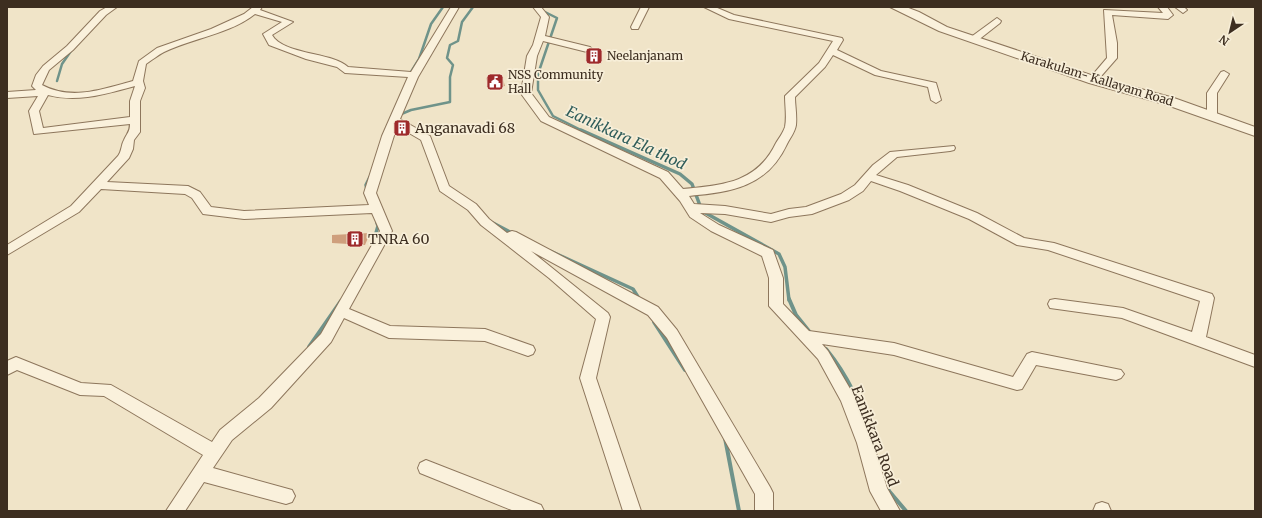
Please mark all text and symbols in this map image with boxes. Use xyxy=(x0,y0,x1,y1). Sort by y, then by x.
north arrow xyxy=(1210,12,1250,52)
text: N xyxy=(1216,32,1232,48)
building icon: Neelanjanam xyxy=(584,46,604,66)
place label: Neelanjanam xyxy=(607,48,683,63)
street label: Karakulam- Kallayam Road xyxy=(1019,48,1175,109)
place label: NSS Community Hall xyxy=(508,67,603,96)
public building icon: NSS Community Hall xyxy=(485,72,505,92)
water label: Eanikkara Ela thod xyxy=(563,101,689,174)
building icon: Anganavadi 68 xyxy=(392,118,412,138)
place label: Anganavadi 68 xyxy=(414,119,515,137)
building icon: TNRA 60 xyxy=(345,229,365,249)
place label: TNRA 60 xyxy=(368,230,430,248)
street label: Eanikkara Road xyxy=(847,383,903,490)

